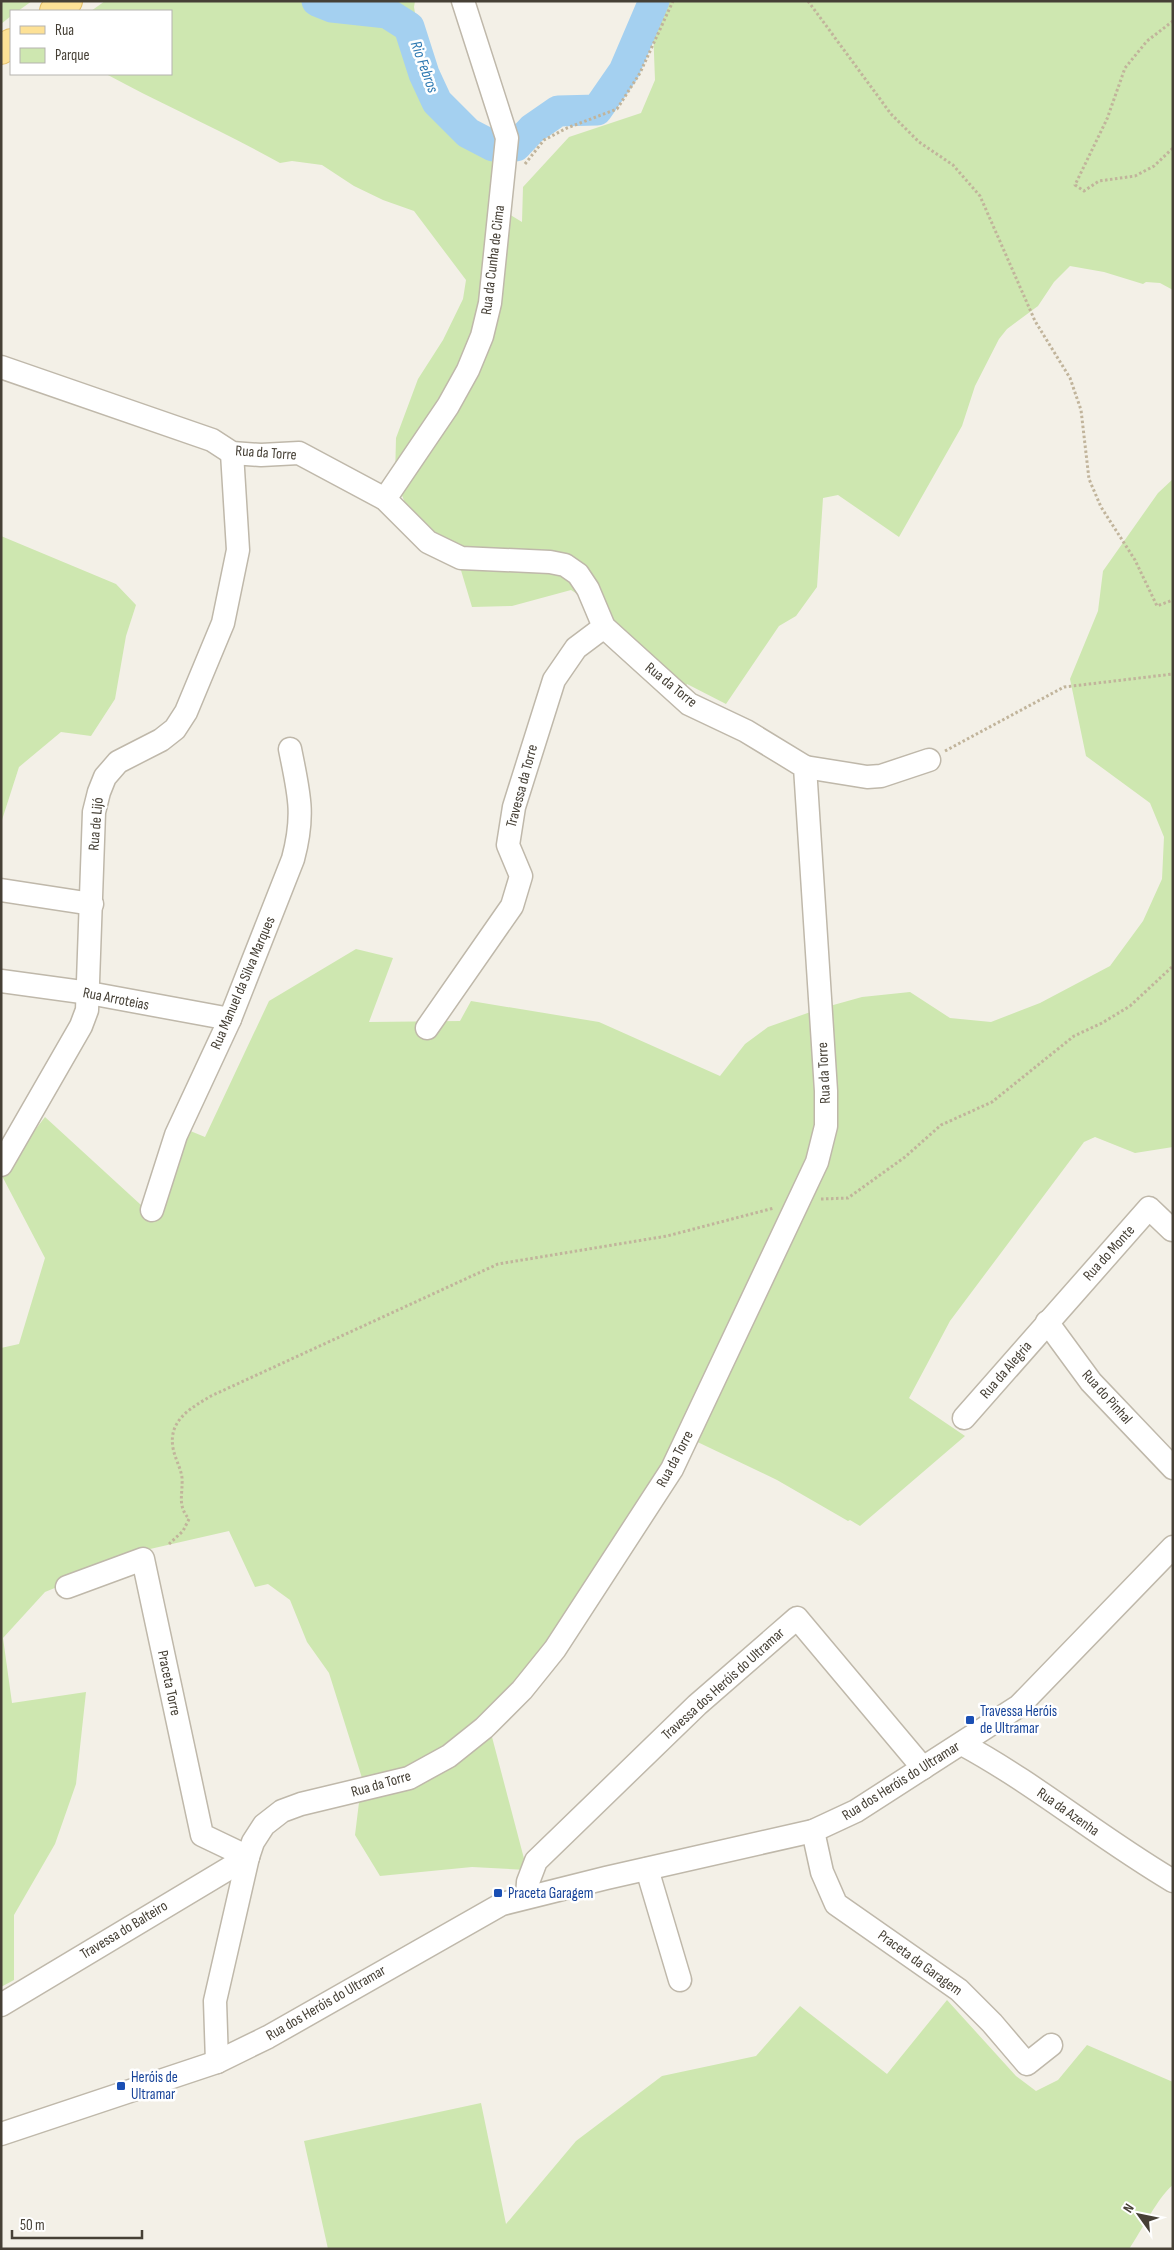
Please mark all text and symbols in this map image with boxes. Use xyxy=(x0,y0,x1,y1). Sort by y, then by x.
legend xyxy=(10,10,172,75)
text: Rua xyxy=(55,21,74,40)
water label: Rio Febros xyxy=(406,38,442,96)
text: Parque xyxy=(55,46,90,65)
street label: Rua da Cunha de Cima xyxy=(477,204,509,316)
street label: Rua da Torre xyxy=(235,441,297,465)
street label: Rua da Torre xyxy=(641,658,701,712)
street label: Travessa da Torre xyxy=(502,742,542,830)
street label: Rua de Lijó xyxy=(84,797,108,851)
street label: Rua Manuel da Silva Marques xyxy=(206,914,280,1052)
street label: Rua Arroteias xyxy=(81,983,151,1015)
street label: Rua da Torre xyxy=(813,1042,835,1104)
street label: Rua do Monte xyxy=(1079,1221,1139,1285)
street label: Rua da Alegria xyxy=(976,1337,1036,1403)
street label: Rua do Pinhal xyxy=(1078,1366,1136,1428)
street label: Rua da Torre xyxy=(652,1427,698,1491)
street label: Travessa dos Heróis do Ultramar xyxy=(658,1623,789,1744)
street label: Praceta Torre xyxy=(153,1649,185,1717)
place label: Travessa Heróis de Ultramar xyxy=(980,1702,1057,1738)
marker: Travessa Heróis de Ultramar xyxy=(964,1714,976,1726)
street label: Rua dos Heróis do Ultramar xyxy=(839,1737,964,1825)
street label: Rua da Torre xyxy=(349,1766,413,1802)
street label: Rua da Azenha xyxy=(1033,1784,1103,1841)
place label: Praceta Garagem xyxy=(508,1884,593,1903)
marker: Praceta Garagem xyxy=(492,1887,504,1899)
street label: Travessa do Balteiro xyxy=(77,1896,171,1964)
street label: Praceta da Garagem xyxy=(874,1926,966,2000)
street label: Rua dos Heróis do Ultramar xyxy=(263,1961,390,2045)
place label: Heróis de Ultramar xyxy=(131,2068,178,2104)
marker: Heróis de Ultramar xyxy=(115,2080,127,2092)
north arrow xyxy=(1114,2190,1164,2240)
text: N xyxy=(1119,2200,1138,2216)
scale bar xyxy=(12,2208,142,2240)
text: 50 m xyxy=(20,2216,45,2235)

